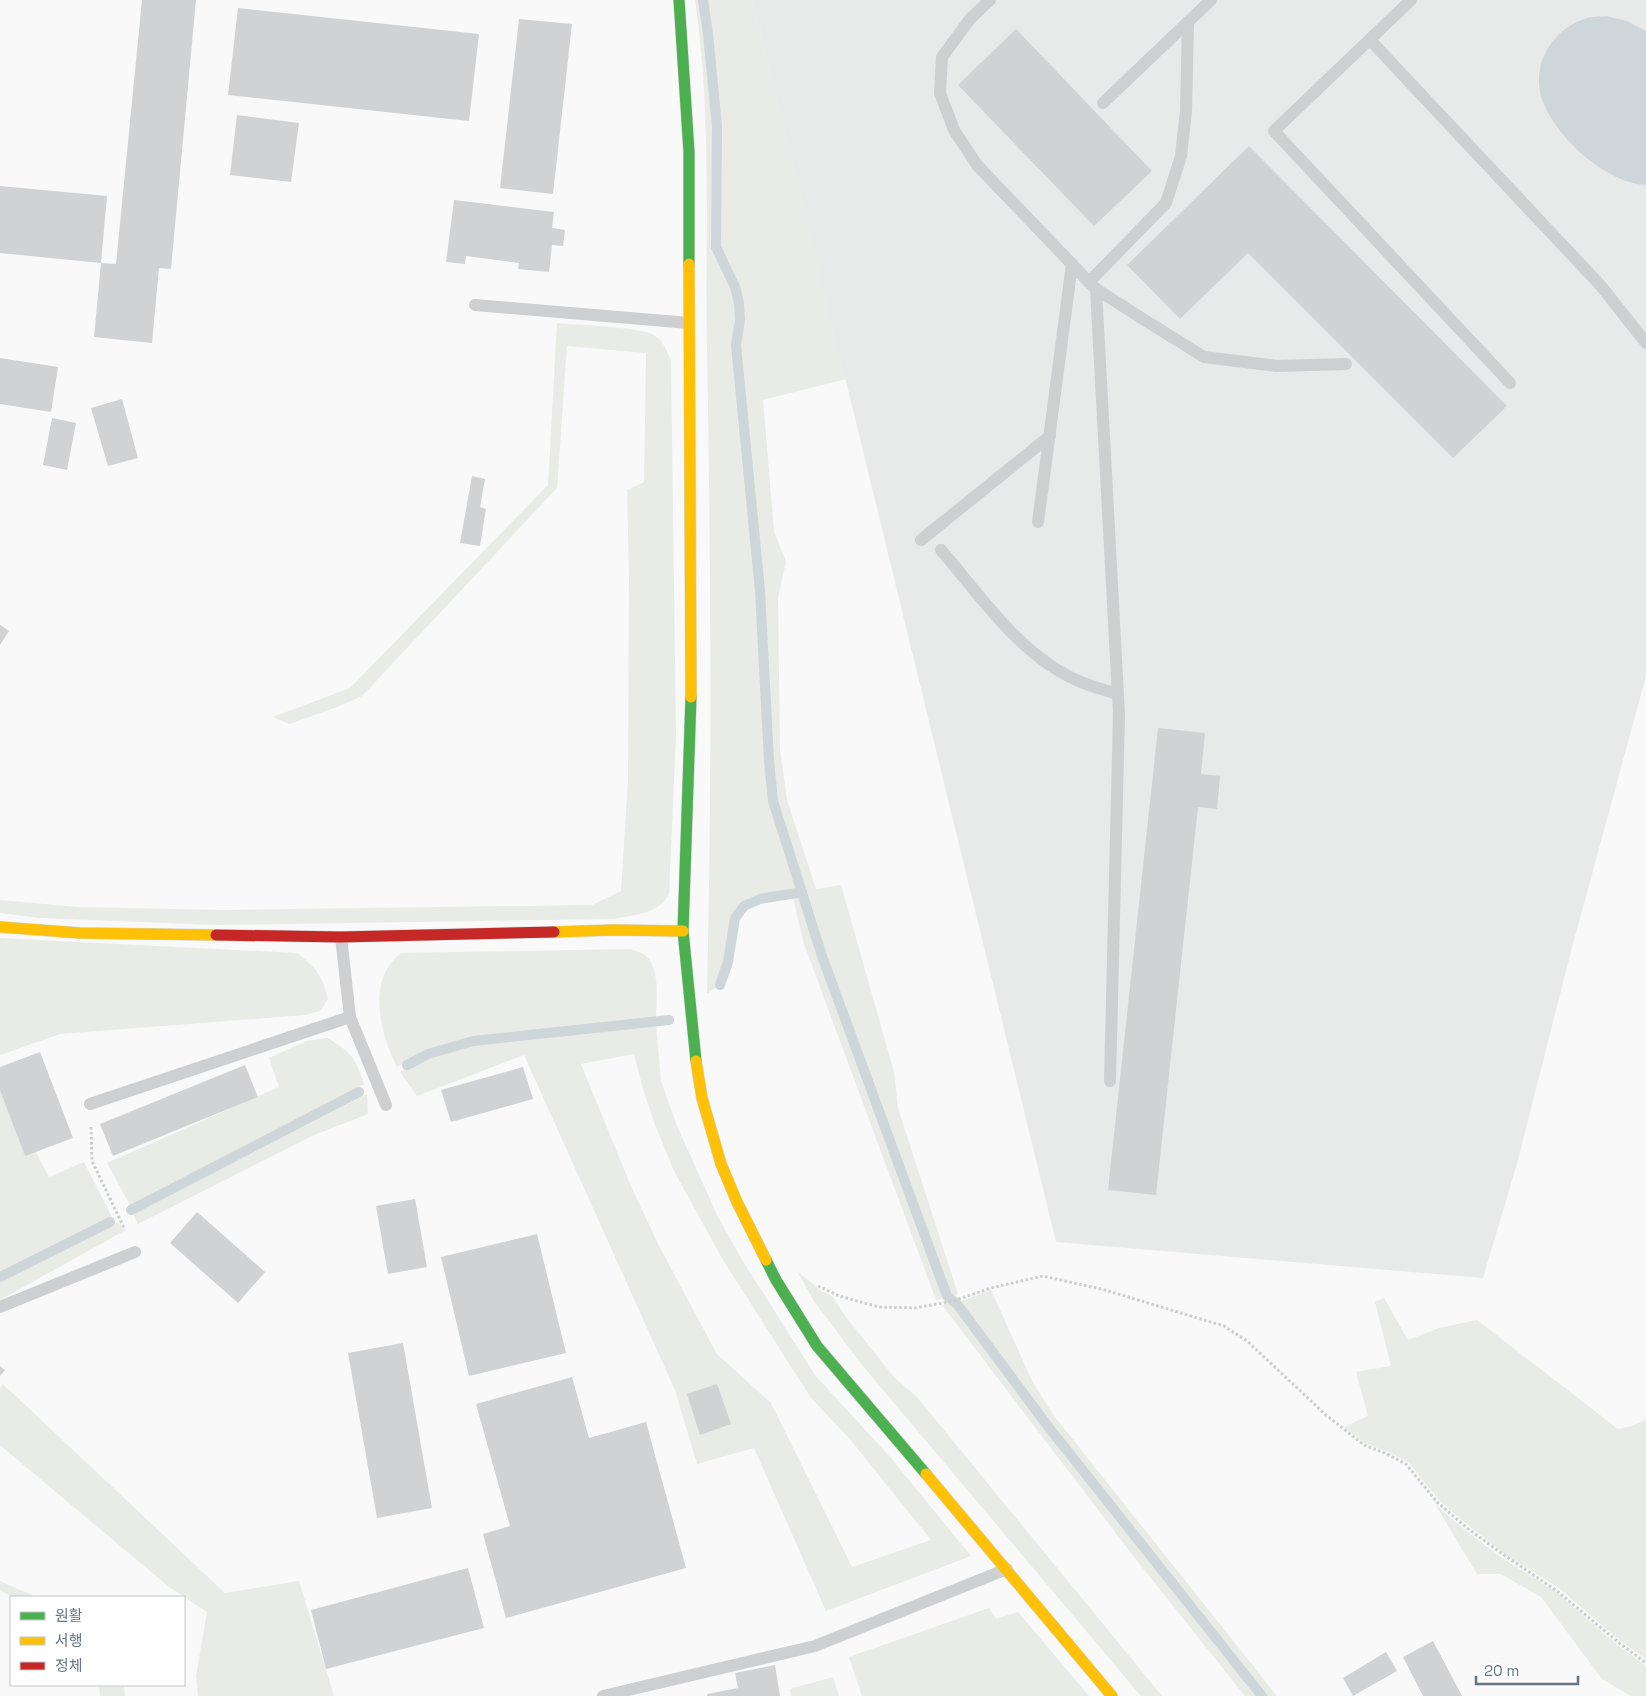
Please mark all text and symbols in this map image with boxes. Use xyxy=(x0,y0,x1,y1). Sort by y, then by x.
legend xyxy=(10,1596,185,1686)
text: 원활 xyxy=(55,1606,83,1625)
text: 서행 xyxy=(55,1631,83,1650)
scale bar xyxy=(1476,1654,1578,1686)
text: 정체 xyxy=(55,1656,83,1675)
text: 20 m xyxy=(1484,1661,1519,1680)

